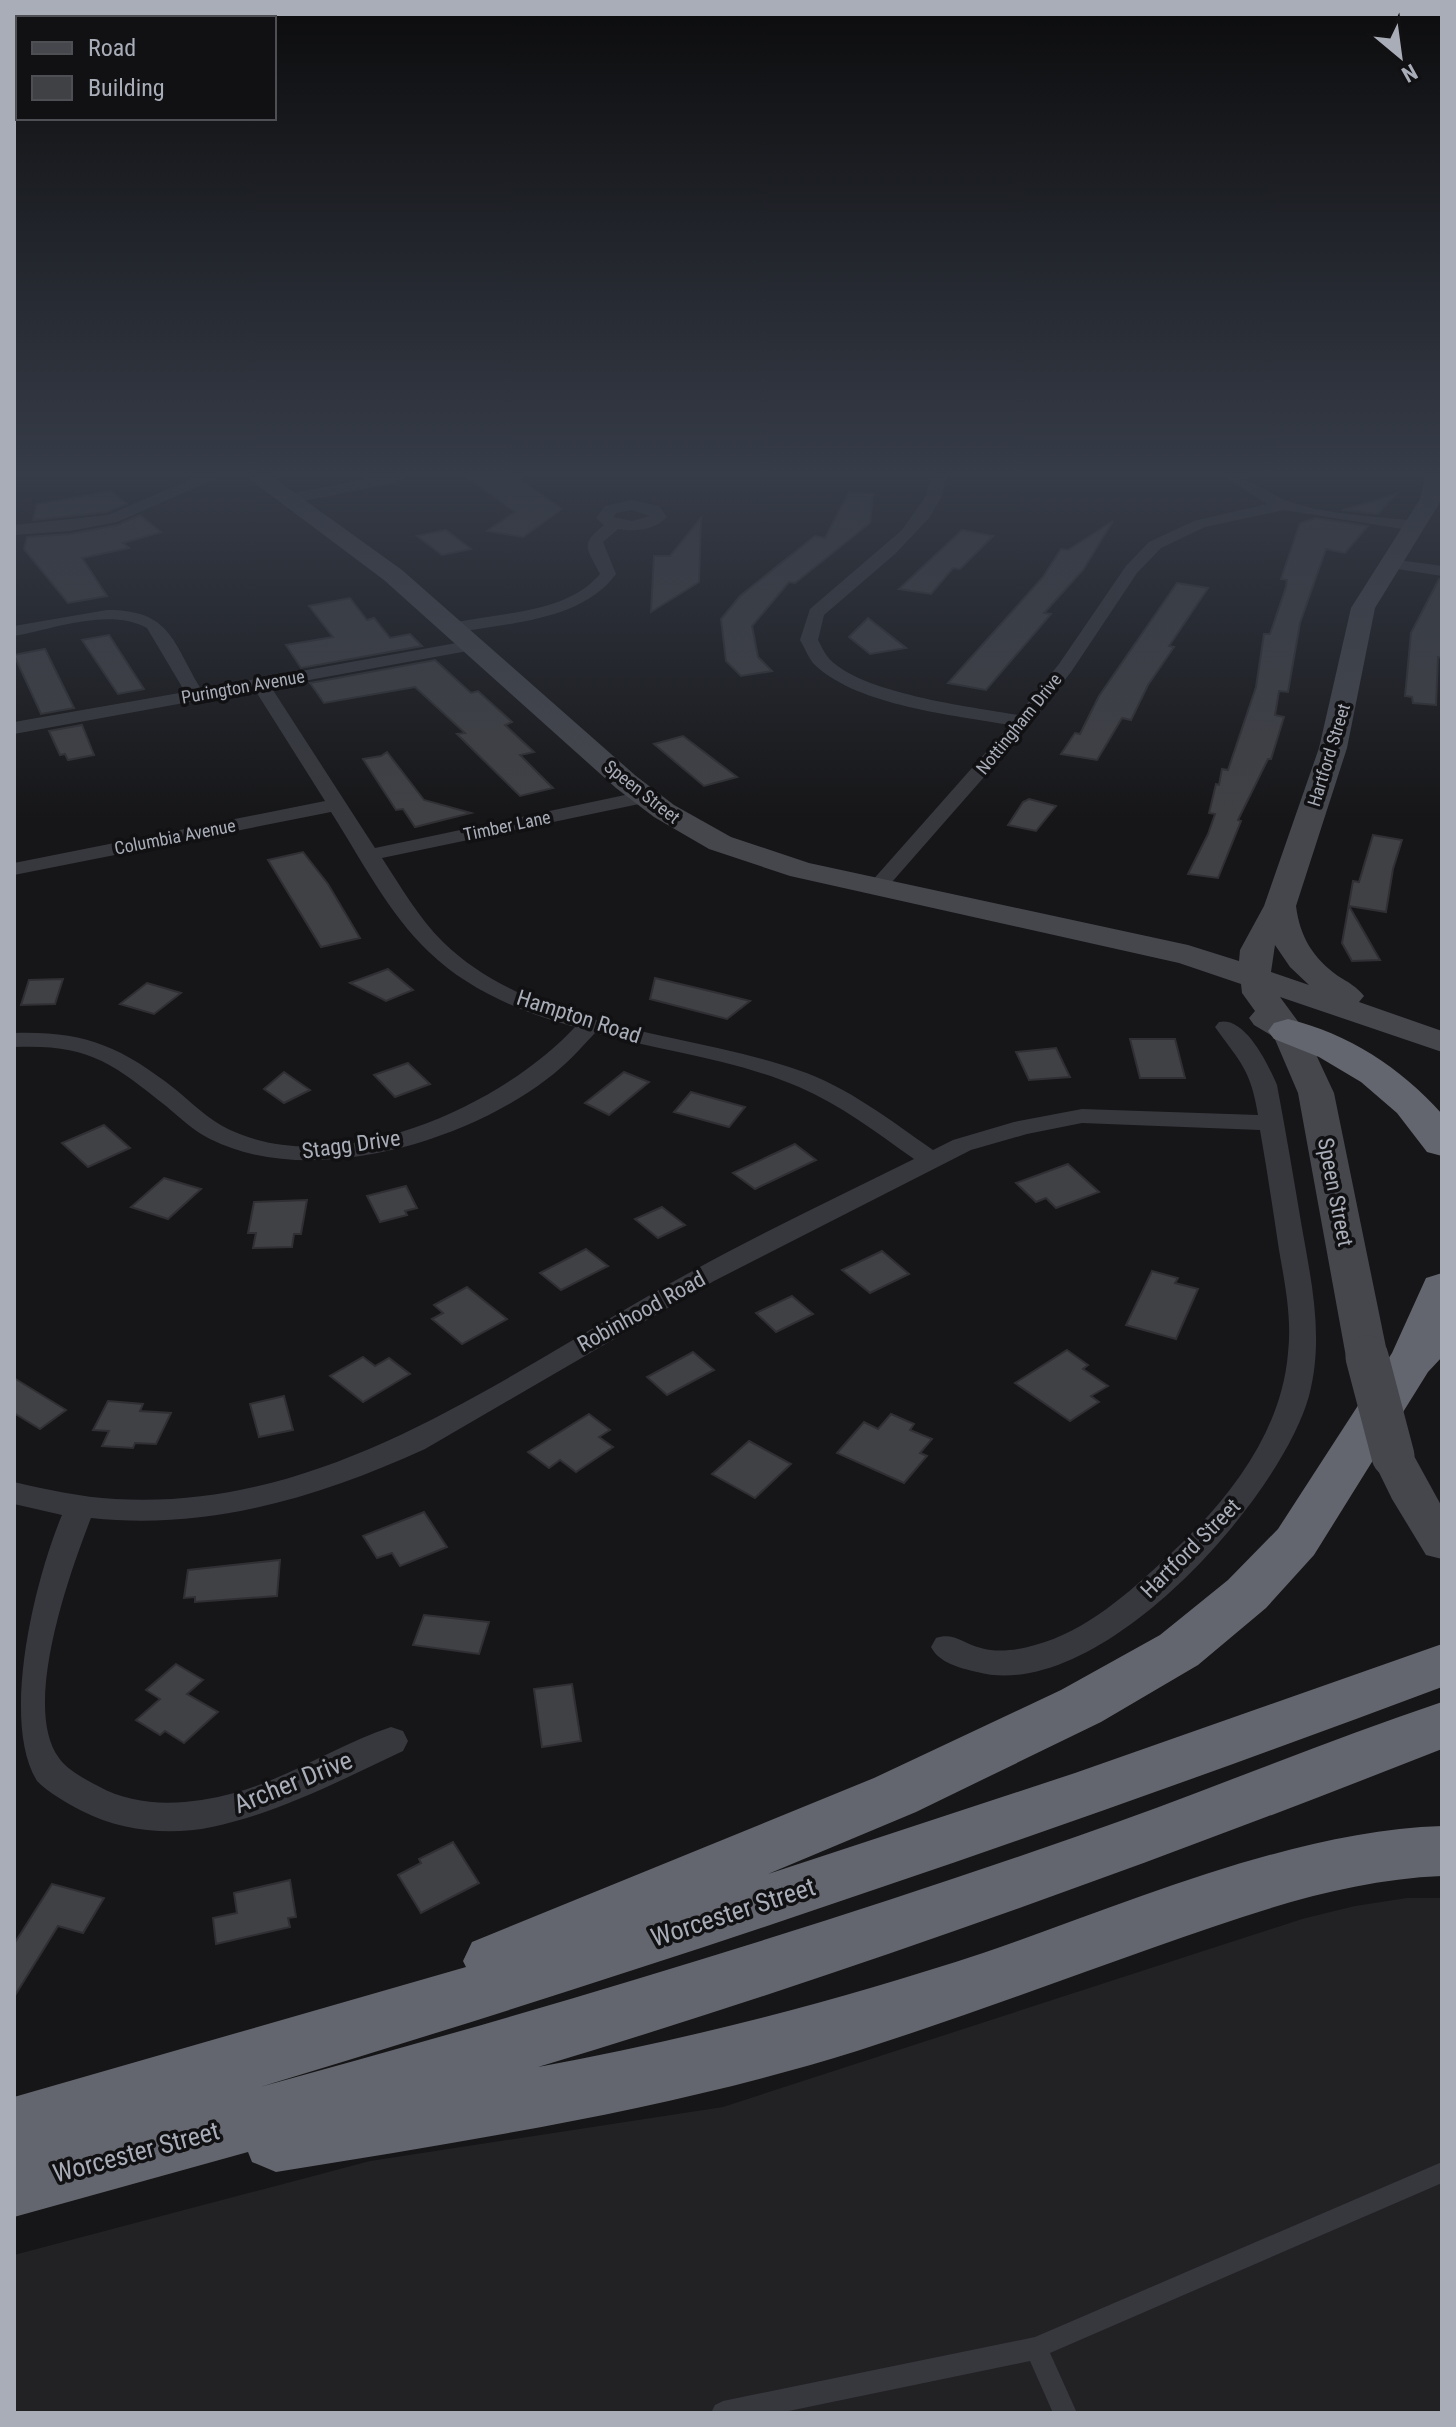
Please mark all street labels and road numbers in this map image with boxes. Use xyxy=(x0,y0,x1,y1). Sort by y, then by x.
street label: Purington Avenue xyxy=(180,665,306,708)
street label: Nottingham Drive xyxy=(972,669,1066,778)
street label: Hartford Street xyxy=(1303,701,1354,809)
street label: Speen Street xyxy=(600,756,684,828)
street label: Timber Lane xyxy=(462,806,552,845)
street label: Columbia Avenue xyxy=(112,814,237,859)
street label: Hampton Road xyxy=(514,985,644,1048)
street label: Stagg Drive xyxy=(300,1125,402,1164)
street label: Speen Street xyxy=(1313,1136,1358,1249)
street label: Robinhood Road xyxy=(573,1266,709,1357)
street label: Hartford Street xyxy=(1136,1494,1245,1603)
street label: Archer Drive xyxy=(229,1745,357,1819)
street label: Worcester Street xyxy=(647,1871,819,1953)
street label: Worcester Street xyxy=(50,2115,222,2189)

